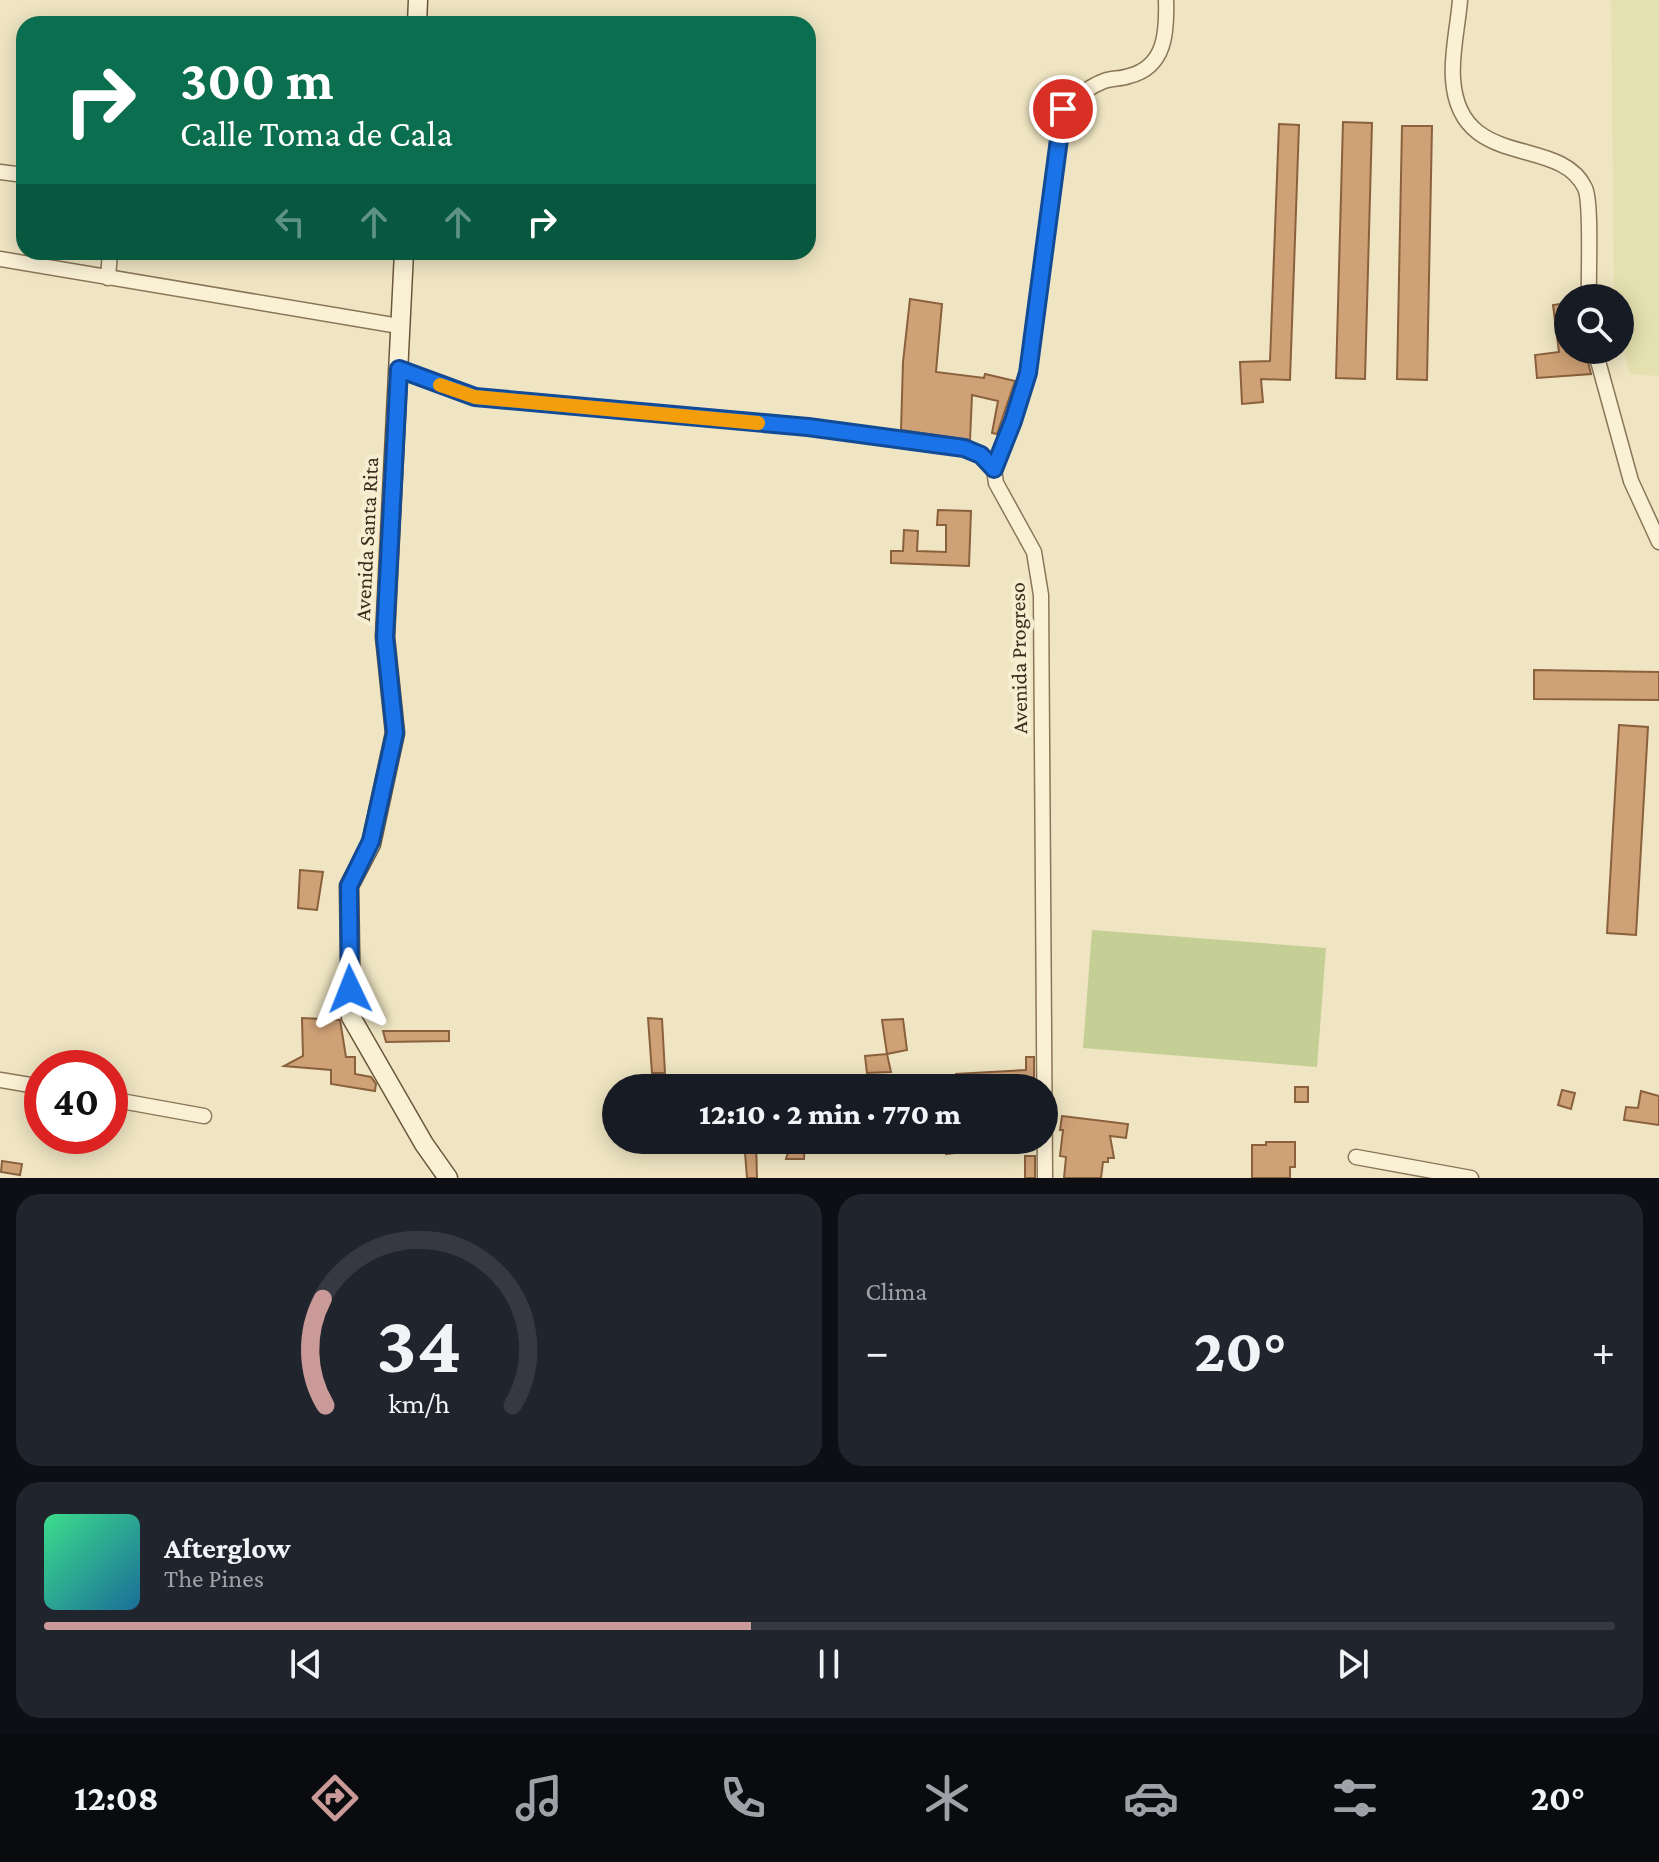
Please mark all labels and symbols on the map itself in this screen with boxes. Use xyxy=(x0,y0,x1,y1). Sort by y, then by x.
pin xyxy=(1029,75,1097,143)
street label: Avenida Santa Rita xyxy=(350,456,383,622)
street label: Avenida Progreso xyxy=(1005,582,1032,734)
position arrow xyxy=(308,947,392,1031)
speed limit sign: 40 xyxy=(24,1050,128,1154)

